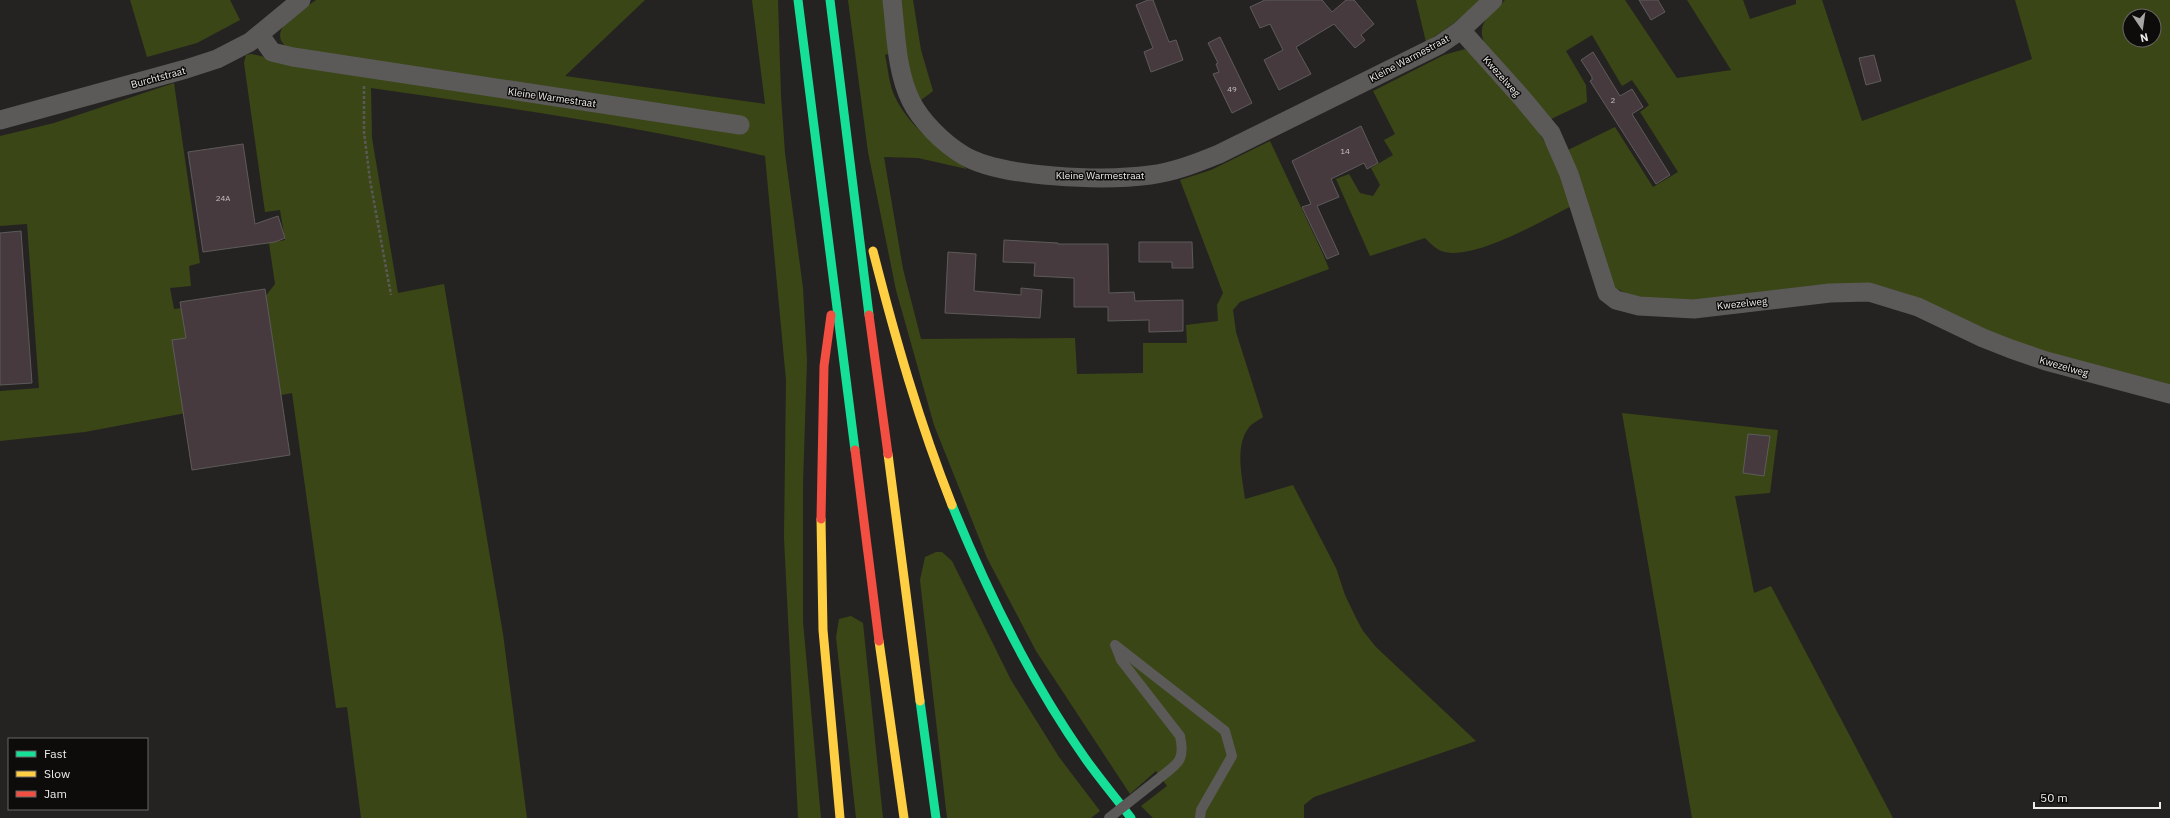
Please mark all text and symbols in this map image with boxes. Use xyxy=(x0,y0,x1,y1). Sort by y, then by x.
north arrow xyxy=(2122,8,2162,48)
text: N xyxy=(2139,30,2150,45)
street label: Kleine Warmestraat xyxy=(1367,32,1452,85)
street label: Kwezelweg xyxy=(1480,53,1524,100)
street label: Burchtstraat xyxy=(129,64,187,91)
house number: 49 xyxy=(1227,84,1237,94)
street label: Kleine Warmestraat xyxy=(507,85,597,110)
house number: 2 xyxy=(1611,95,1616,105)
house number: 14 xyxy=(1340,146,1350,156)
street label: Kleine Warmestraat xyxy=(1056,169,1145,182)
house number: 24A xyxy=(216,193,230,203)
street label: Kwezelweg xyxy=(1716,294,1769,313)
street label: Kwezelweg xyxy=(2038,353,2091,380)
legend xyxy=(8,738,148,810)
text: Fast xyxy=(44,746,67,761)
text: Slow xyxy=(44,766,70,781)
scale bar xyxy=(2034,784,2160,810)
text: Jam xyxy=(44,786,67,801)
text: 50 m xyxy=(2040,790,2068,805)

